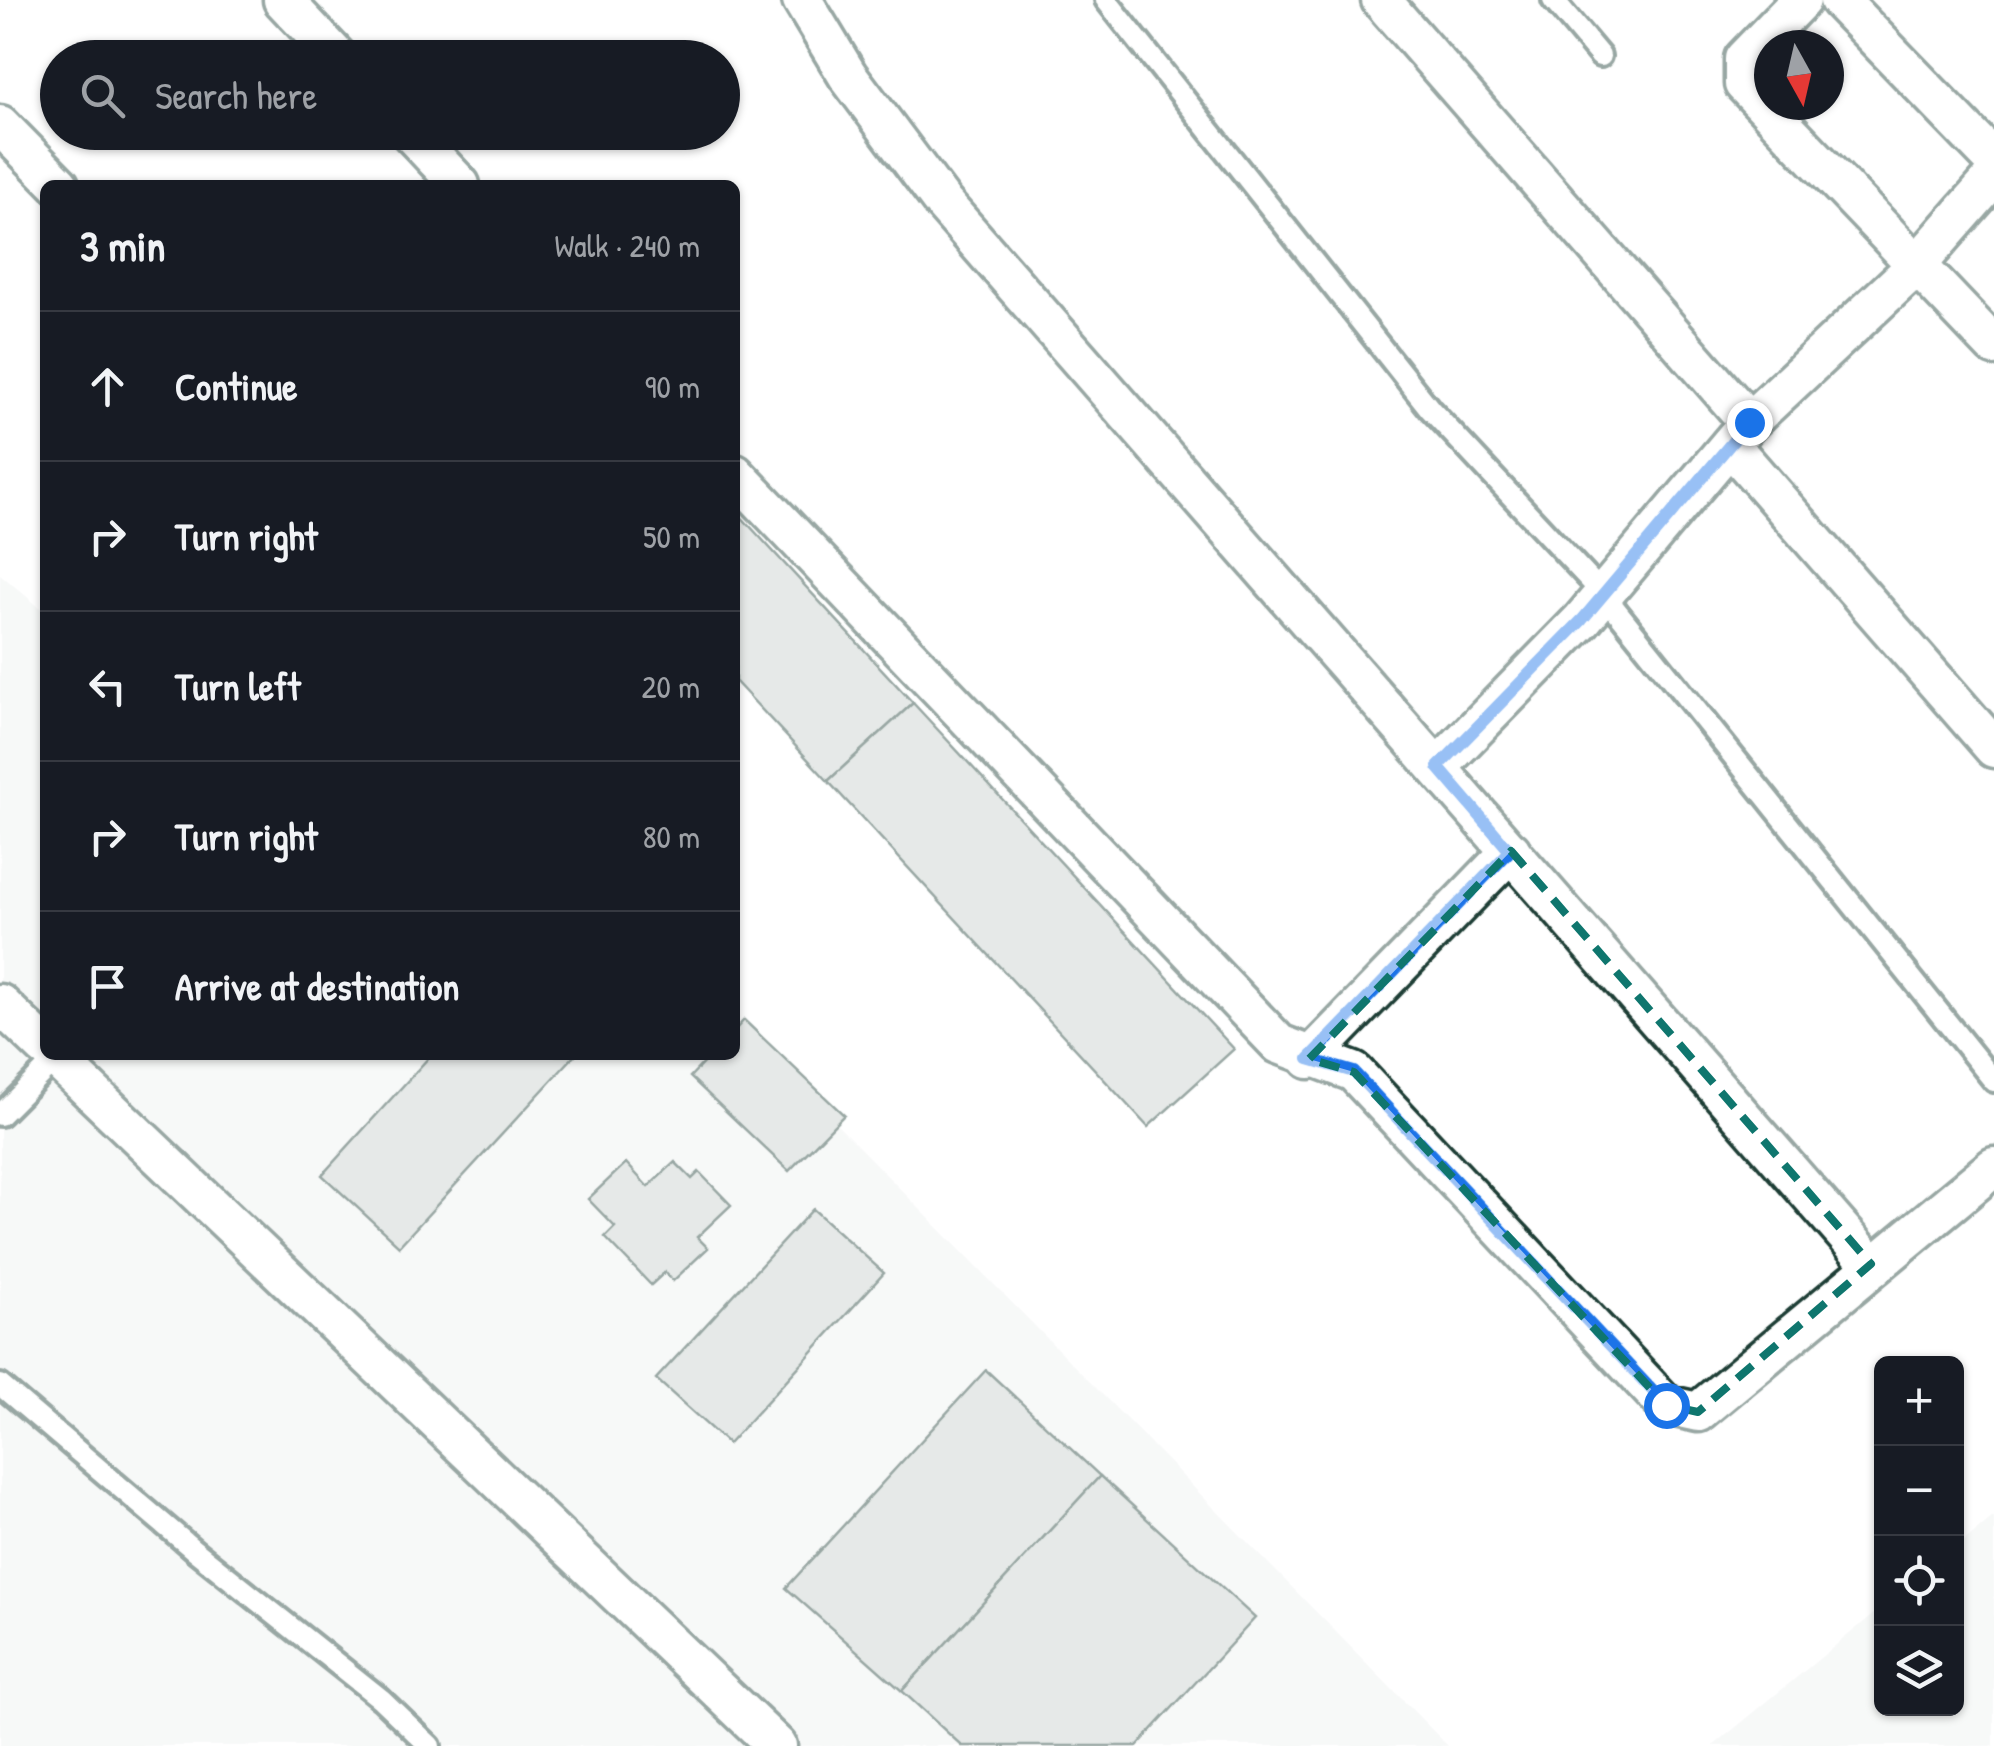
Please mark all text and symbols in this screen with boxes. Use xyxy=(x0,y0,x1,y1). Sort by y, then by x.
north arrow xyxy=(1754,30,1844,120)
search box xyxy=(40,40,740,150)
icon: search xyxy=(75,68,130,123)
text: Search here xyxy=(155,69,317,121)
text: 3 min xyxy=(80,217,165,274)
text: Walk · 240 m xyxy=(554,224,700,267)
icon: ahead xyxy=(80,359,135,414)
text: Continue xyxy=(175,360,297,412)
text: 90 m xyxy=(645,365,700,408)
route end xyxy=(1727,400,1773,446)
icon: right xyxy=(80,509,135,564)
text: Turn right xyxy=(175,510,318,562)
text: 50 m xyxy=(643,515,700,558)
icon: left xyxy=(80,659,135,714)
text: Turn left xyxy=(175,660,300,712)
text: 20 m xyxy=(642,665,700,708)
icon: right xyxy=(80,809,135,864)
text: Turn right xyxy=(175,810,318,862)
text: 80 m xyxy=(643,815,700,858)
icon: arrive xyxy=(80,959,135,1014)
text: Arrive at destination xyxy=(175,960,459,1012)
map controls xyxy=(1874,1356,1964,1716)
button: + xyxy=(1874,1356,1964,1446)
route start xyxy=(1644,1383,1690,1429)
button: − xyxy=(1874,1446,1964,1536)
button: locate xyxy=(1874,1536,1964,1626)
button: layers xyxy=(1874,1626,1964,1716)

